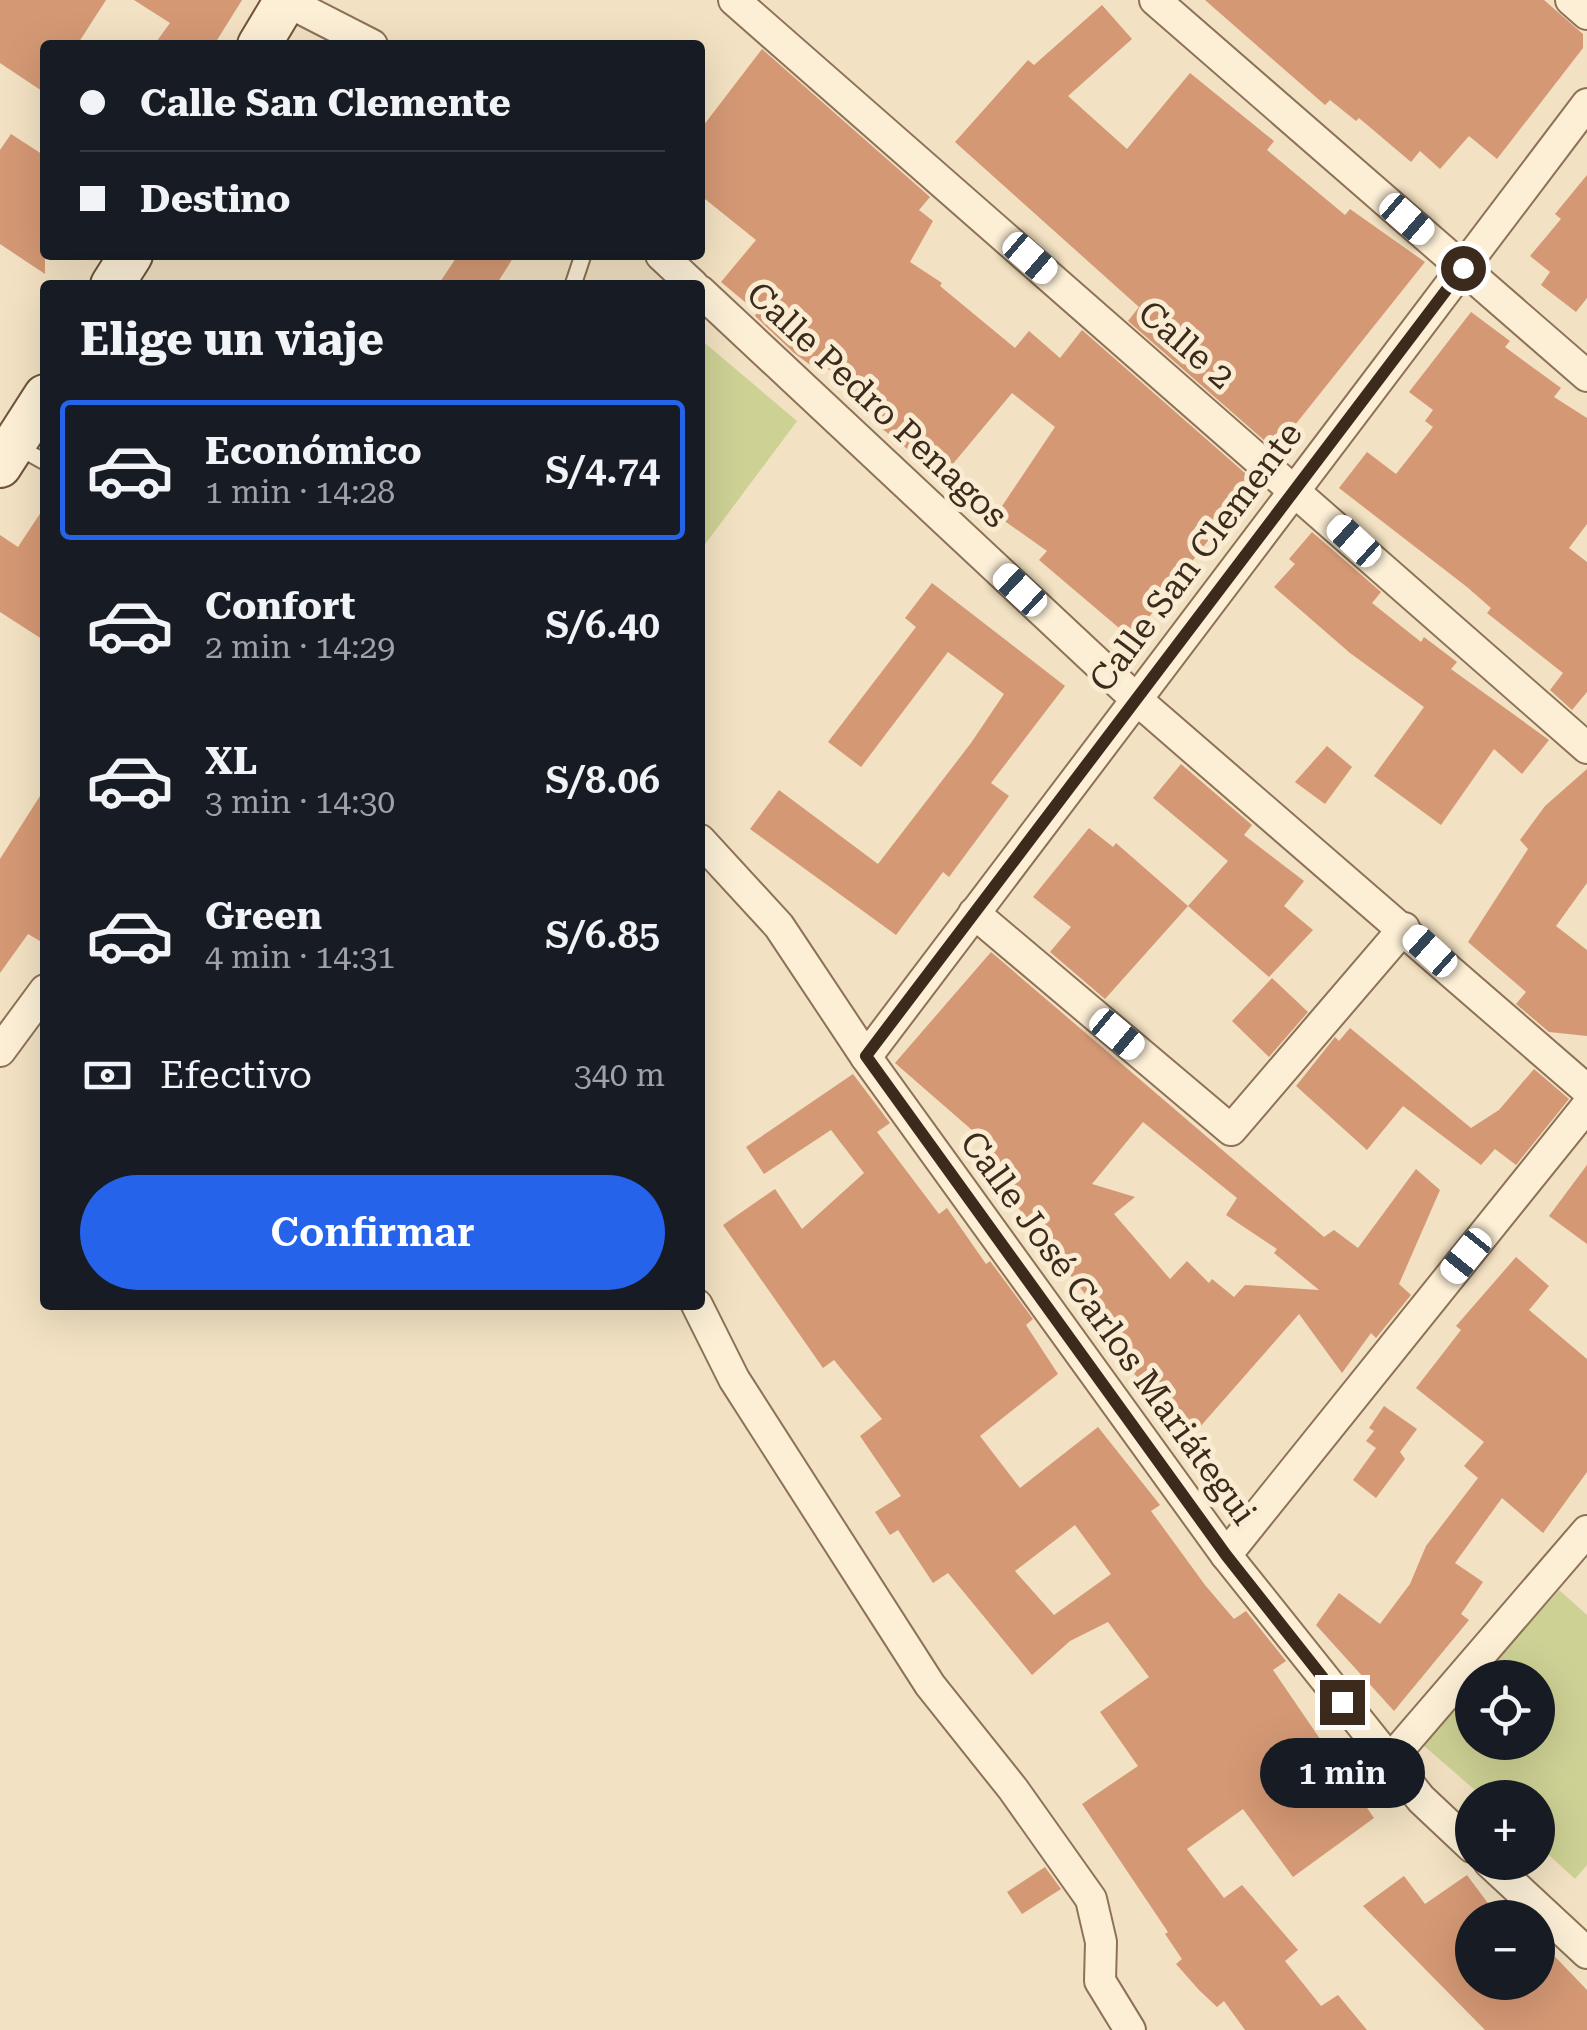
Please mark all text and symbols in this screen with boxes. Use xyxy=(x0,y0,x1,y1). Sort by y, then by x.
text: Calle San Clemente xyxy=(140,81,511,125)
text: Destino xyxy=(140,177,291,221)
car xyxy=(1375,188,1439,250)
car xyxy=(998,227,1062,289)
route start xyxy=(1441,246,1486,291)
street label: Calle Pedro Penagos xyxy=(738,274,1016,536)
street label: Calle 2 xyxy=(1130,292,1242,398)
text: Elige un viaje xyxy=(80,313,384,366)
street label: Calle San Clemente xyxy=(1081,414,1311,700)
icon: car xyxy=(85,425,175,515)
text: Económico xyxy=(205,429,422,473)
text: S/4.74 xyxy=(545,448,660,492)
text: 1 min · 14:28 xyxy=(205,473,395,511)
car xyxy=(1322,510,1386,572)
car xyxy=(988,559,1052,621)
icon: car xyxy=(85,580,175,670)
text: Confort xyxy=(205,584,355,628)
text: S/6.40 xyxy=(545,603,660,647)
text: 2 min · 14:29 xyxy=(205,628,395,666)
icon: car xyxy=(85,735,175,825)
text: XL xyxy=(205,739,257,783)
text: S/8.06 xyxy=(545,758,660,802)
text: 3 min · 14:30 xyxy=(205,783,395,821)
icon: car xyxy=(85,890,175,980)
text: Green xyxy=(205,894,322,938)
text: S/6.85 xyxy=(545,913,660,957)
car xyxy=(1398,920,1462,982)
text: 4 min · 14:31 xyxy=(205,938,395,976)
car xyxy=(1084,1003,1150,1065)
icon: cash xyxy=(80,1048,135,1103)
text: Efectivo xyxy=(160,1053,312,1097)
text: 340 m xyxy=(574,1056,665,1094)
street label: Calle José Carlos Mariátegui xyxy=(952,1123,1264,1533)
button: Confirmar xyxy=(80,1175,665,1290)
car xyxy=(1435,1223,1497,1289)
map controls xyxy=(1455,1660,1555,2000)
button: locate xyxy=(1455,1660,1555,1760)
route end xyxy=(1320,1680,1365,1725)
callout: 1 min xyxy=(1260,1737,1424,1807)
text: 1 min xyxy=(1298,1754,1387,1792)
button: + xyxy=(1455,1780,1555,1880)
button: − xyxy=(1455,1900,1555,2000)

